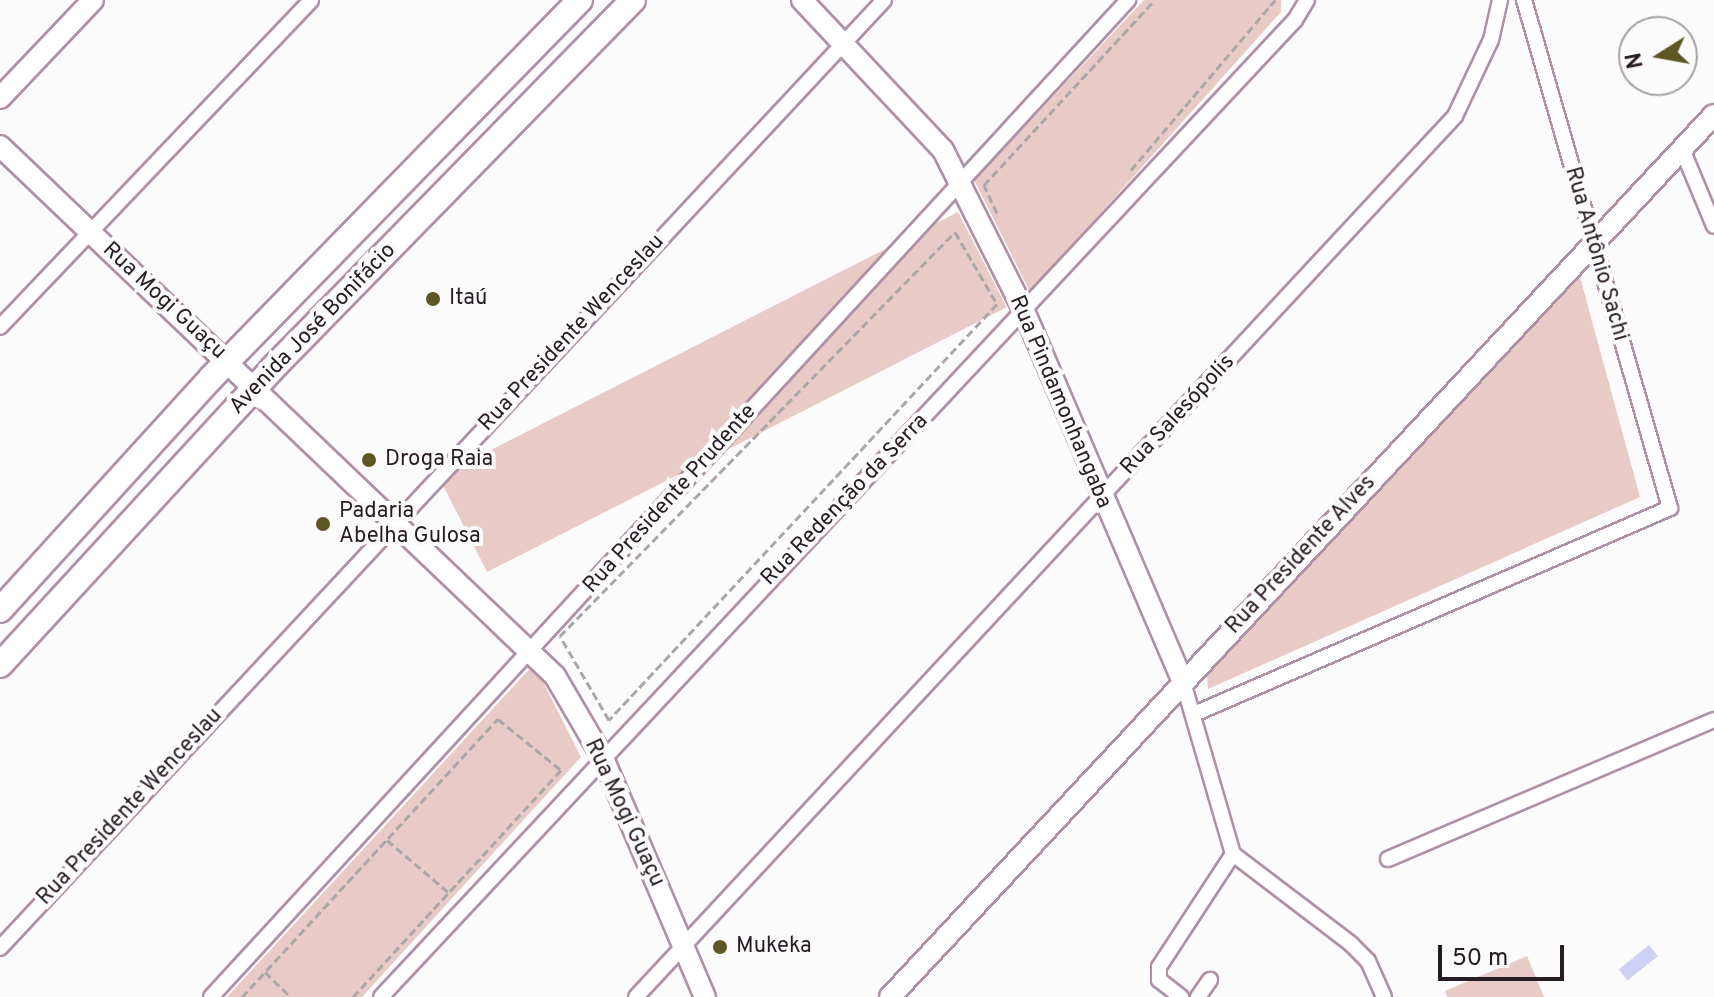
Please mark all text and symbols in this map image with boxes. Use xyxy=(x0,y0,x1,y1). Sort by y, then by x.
north arrow xyxy=(1618,16,1698,96)
text: N xyxy=(1621,50,1651,71)
street label: Rua Antônio Sachi xyxy=(1558,164,1634,344)
street label: Rua Presidente Wenceslau xyxy=(474,229,670,437)
street label: Rua Mogi Guaçu xyxy=(97,237,231,365)
street label: Avenida José Bonifácio xyxy=(224,238,402,420)
place label: Itaú xyxy=(449,286,487,312)
marker: Itaú xyxy=(424,290,442,308)
street label: Rua Pindamonhangaba xyxy=(1003,291,1117,513)
street label: Rua Salesópolis xyxy=(1116,349,1240,481)
street label: Rua Presidente Prudente xyxy=(578,399,762,599)
street label: Rua Redenção da Serra xyxy=(756,408,934,592)
place label: Droga Raia xyxy=(385,447,493,473)
marker: Droga Raia xyxy=(360,451,378,469)
street label: Rua Presidente Alves xyxy=(1220,470,1382,640)
place label: Padaria Abelha Gulosa xyxy=(339,498,481,550)
marker: Padaria Abelha Gulosa xyxy=(314,515,332,533)
street label: Rua Presidente Wenceslau xyxy=(32,703,228,911)
street label: Rua Mogi Guaçu xyxy=(578,735,670,891)
scale bar xyxy=(1442,929,1568,979)
place label: Mukeka xyxy=(736,934,812,960)
marker: Mukeka xyxy=(711,938,729,956)
text: 50 m xyxy=(1452,944,1508,974)

